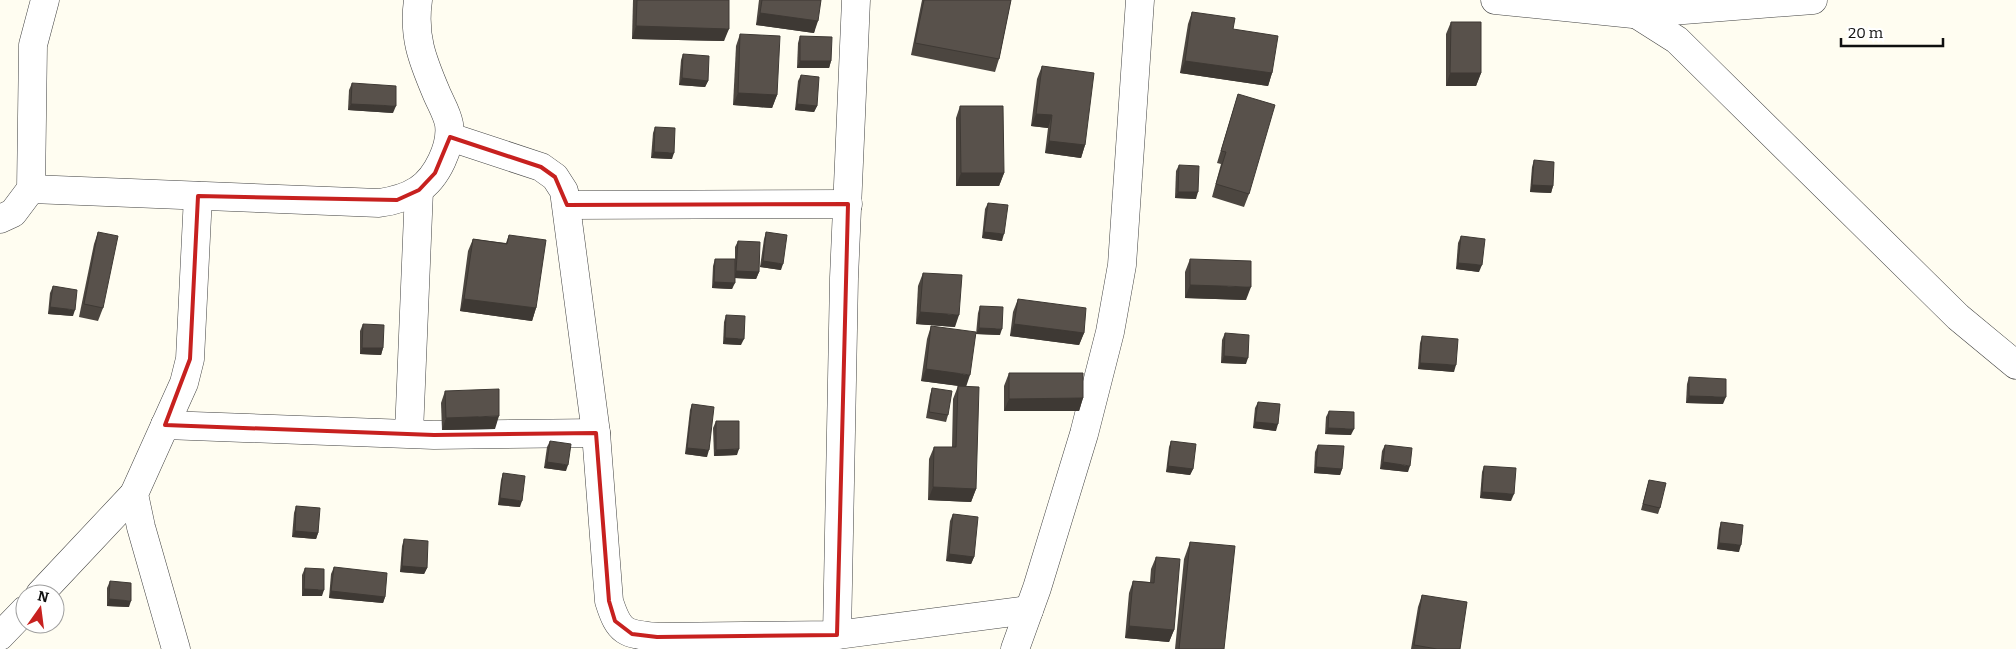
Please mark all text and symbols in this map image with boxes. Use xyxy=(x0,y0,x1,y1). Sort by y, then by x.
scale bar xyxy=(1841,15,1944,47)
text: 20 m xyxy=(1848,24,1884,42)
north arrow xyxy=(15,584,65,634)
text: N xyxy=(36,587,51,606)

